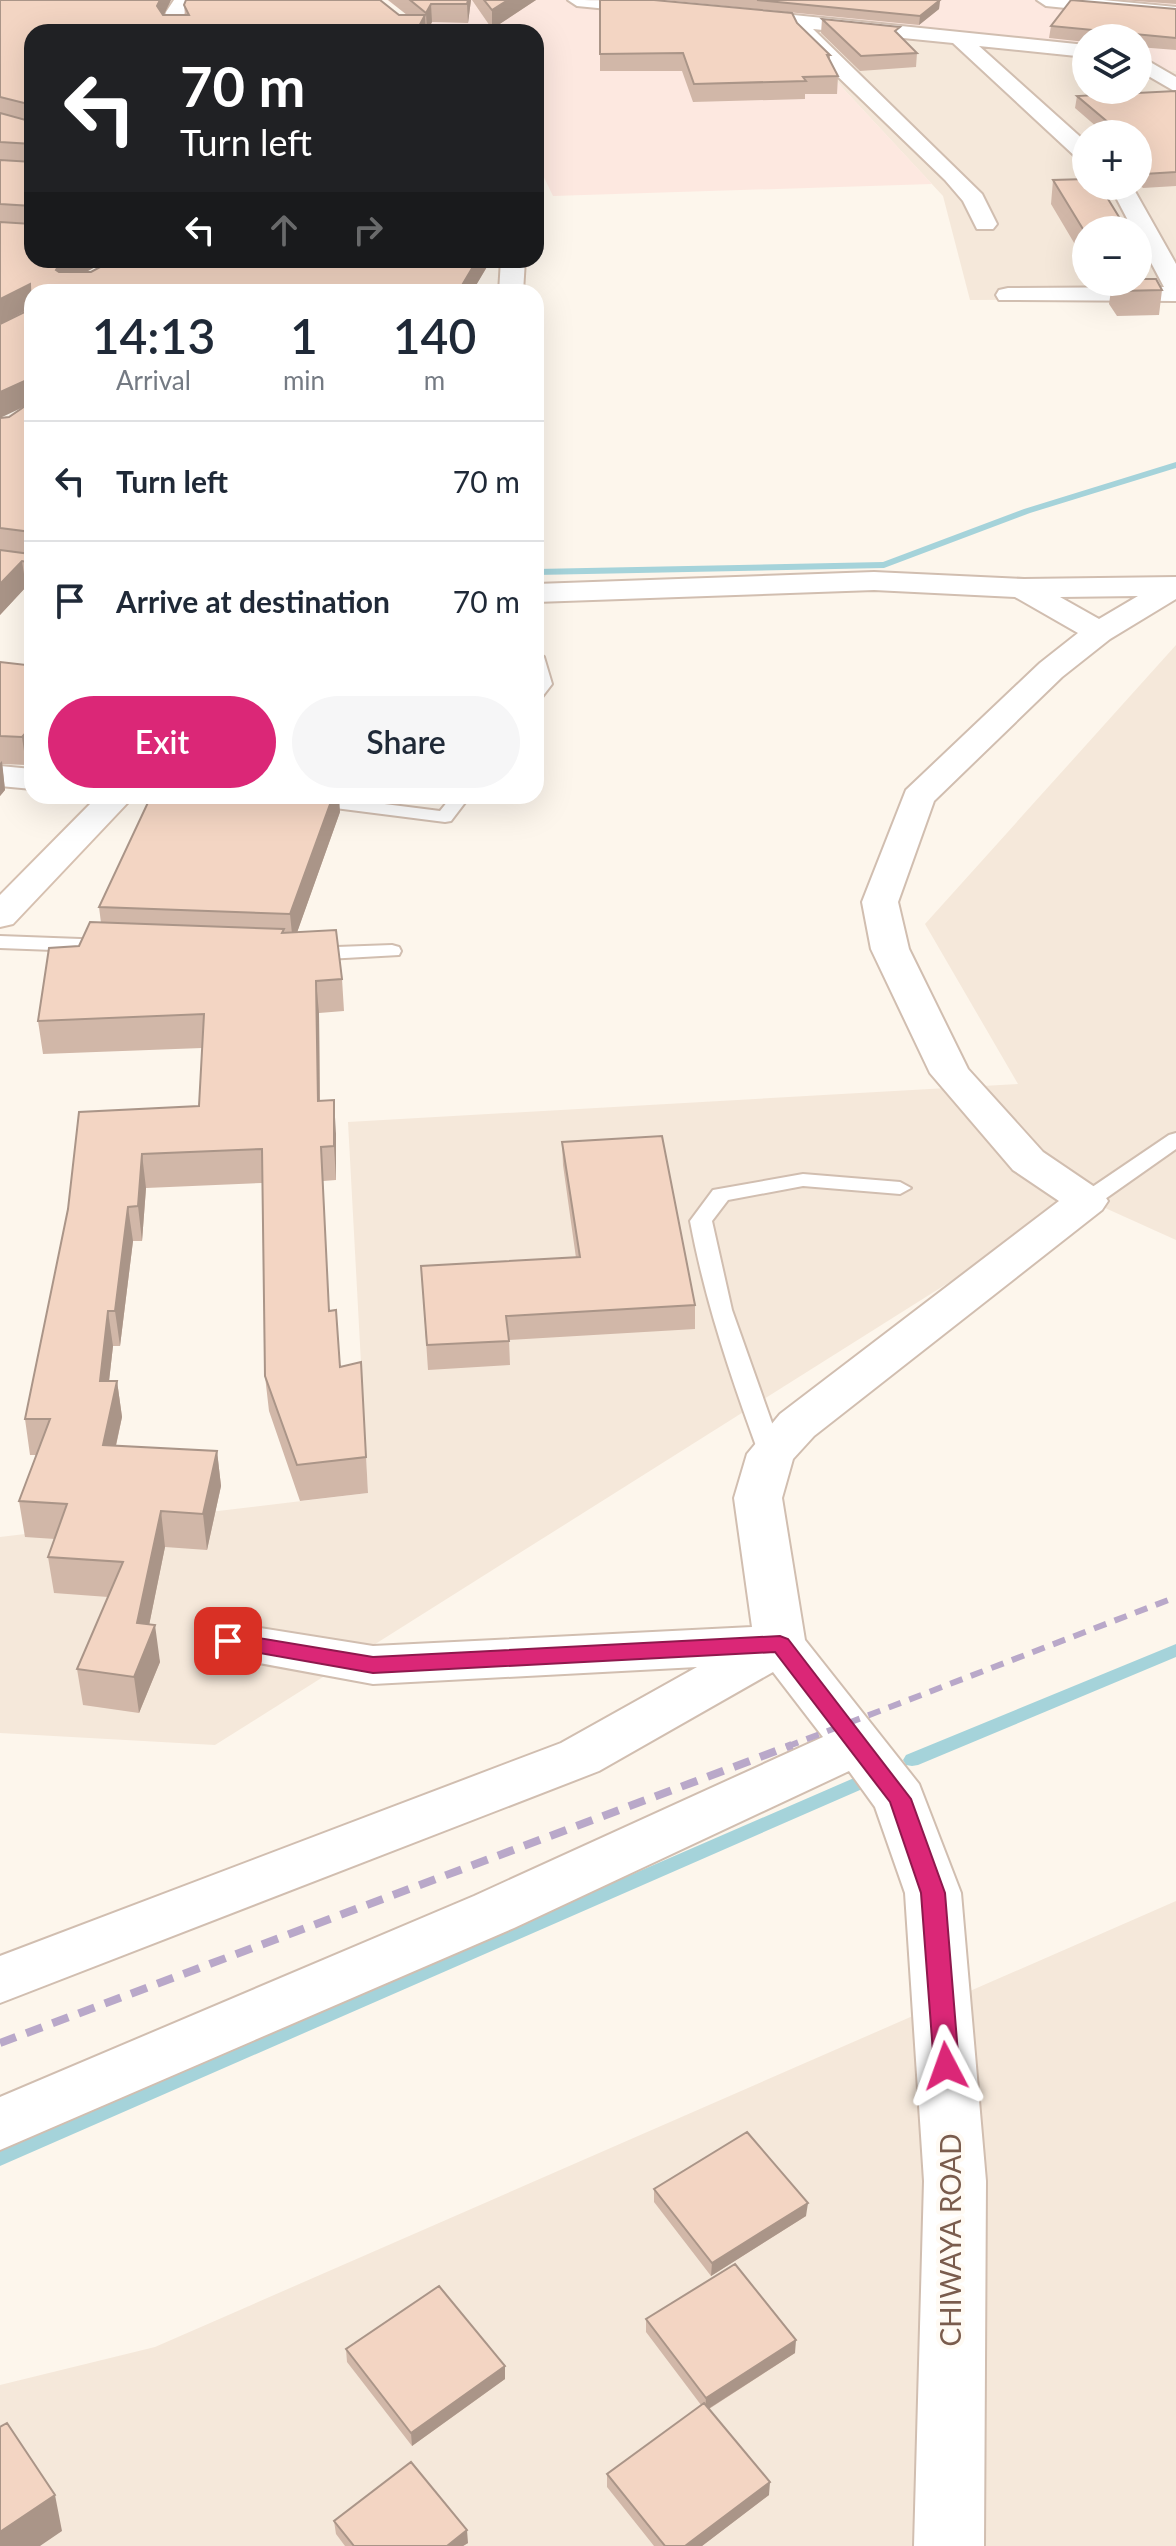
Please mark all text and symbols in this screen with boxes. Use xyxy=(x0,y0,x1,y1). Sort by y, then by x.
map controls xyxy=(1072,24,1152,296)
button: layers xyxy=(1072,24,1152,104)
text: 70 m xyxy=(180,52,305,119)
icon: left xyxy=(48,56,152,160)
text: Turn left xyxy=(180,120,312,164)
button: + xyxy=(1072,120,1152,200)
icon: left xyxy=(178,208,222,252)
icon: ahead xyxy=(262,208,306,252)
icon: right xyxy=(346,208,390,252)
button: − xyxy=(1072,216,1152,296)
text: 14:13 xyxy=(92,307,215,364)
text: 1 xyxy=(290,307,318,364)
text: 140 xyxy=(393,307,476,364)
text: Arrival xyxy=(116,364,191,396)
text: min xyxy=(283,364,325,396)
text: m xyxy=(424,364,445,396)
icon: left xyxy=(48,459,92,503)
text: Turn left xyxy=(116,463,228,499)
text: 70 m xyxy=(453,463,520,499)
icon: arrive xyxy=(48,579,92,623)
text: Arrive at destination xyxy=(116,583,390,619)
text: 70 m xyxy=(453,583,520,619)
button: Exit xyxy=(48,696,276,788)
button: Share xyxy=(292,696,520,788)
pin xyxy=(194,1607,262,1675)
icon: arrive xyxy=(206,1619,250,1663)
position arrow xyxy=(904,2024,988,2108)
street label: CHIWAYA ROAD xyxy=(933,2134,967,2346)

